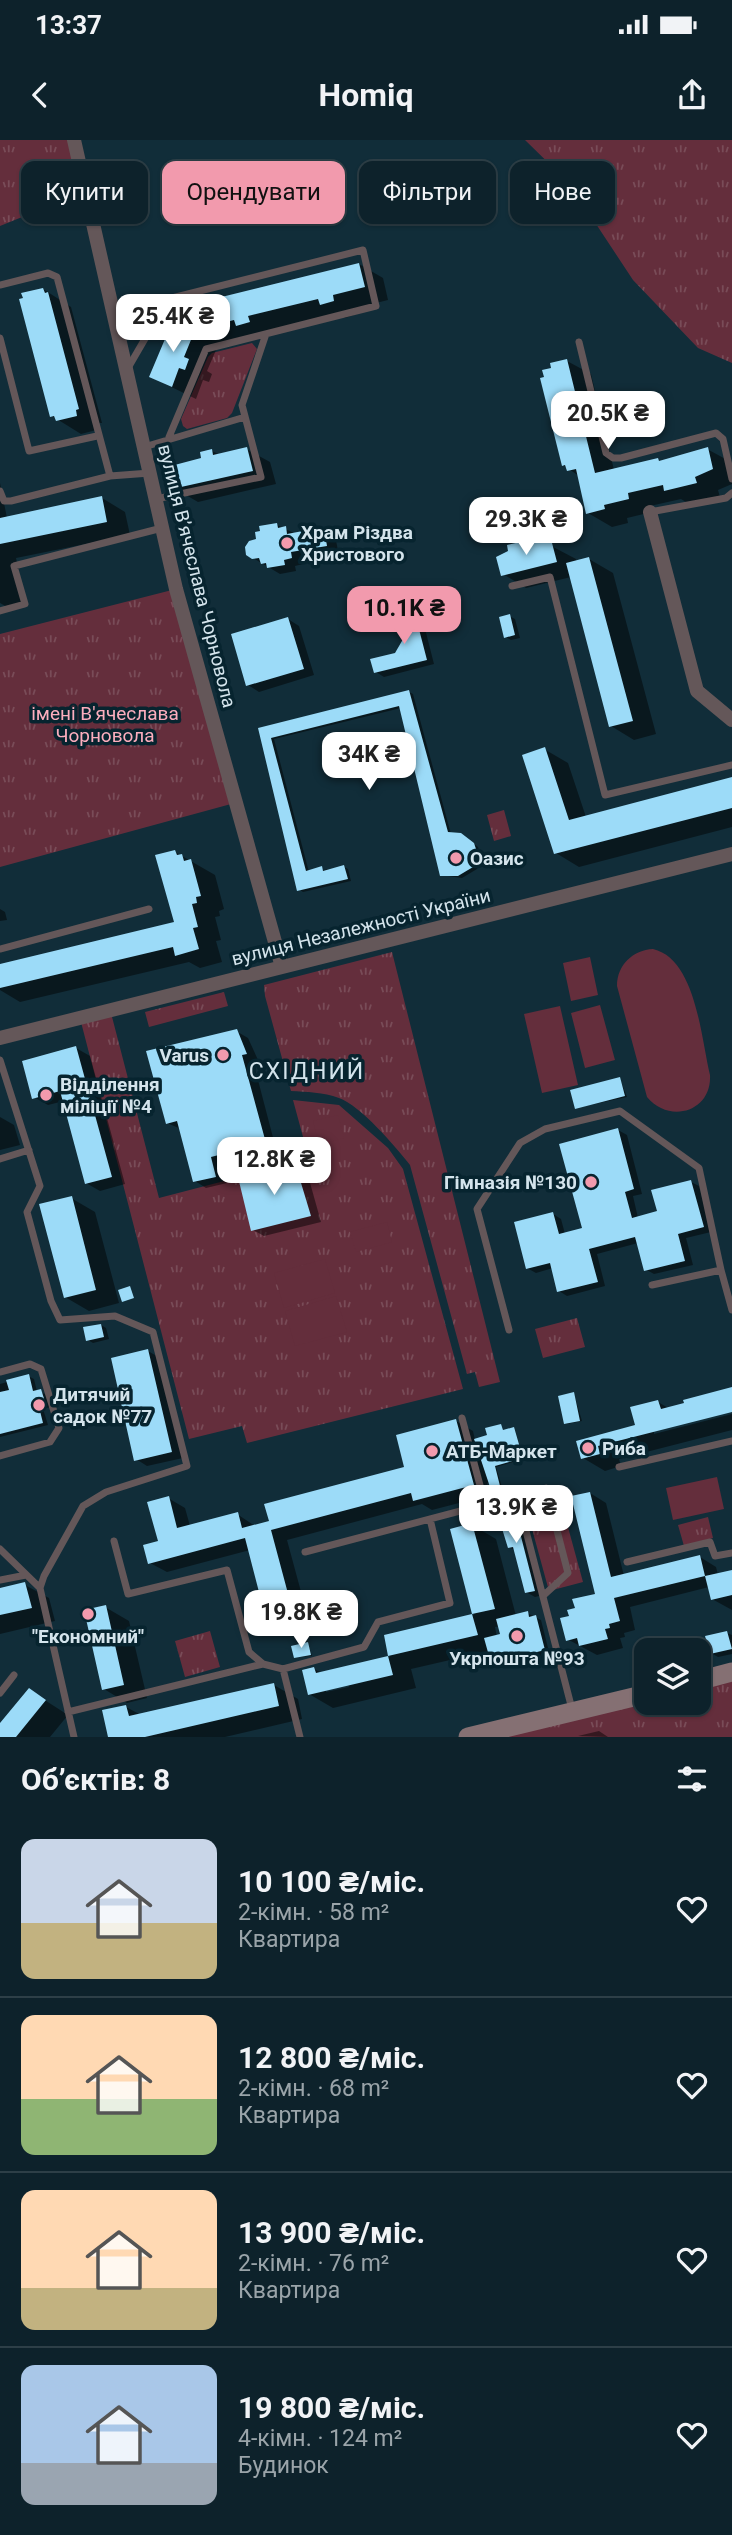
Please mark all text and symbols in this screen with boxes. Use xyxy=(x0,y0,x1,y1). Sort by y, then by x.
text: 13:37 xyxy=(35,10,102,40)
icon: back xyxy=(21,76,59,114)
text: Homiq xyxy=(319,76,413,114)
icon: share xyxy=(673,76,711,114)
chip: Купити xyxy=(21,161,148,224)
chip: Орендувати xyxy=(162,161,345,224)
chip: Фільтри xyxy=(359,161,496,224)
chip: Нове xyxy=(510,161,615,224)
pin: 25.4K ₴ xyxy=(108,294,238,354)
text: 25.4K ₴ xyxy=(132,303,214,330)
pin: 20.5K ₴ xyxy=(543,392,673,451)
text: 20.5K ₴ xyxy=(567,400,649,427)
street label: вулиця Вʼячеслава Чорновола xyxy=(153,442,241,710)
pin: 29.3K ₴ xyxy=(461,498,591,557)
text: 29.3K ₴ xyxy=(485,506,567,533)
place label: Храм Різдва Христового xyxy=(301,521,413,566)
marker: Храм Різдва Христового xyxy=(279,535,295,551)
pin: 10.1K ₴ xyxy=(339,587,469,646)
text: 10.1K ₴ xyxy=(363,595,445,622)
park label: імені В'ячеслава Чорновола xyxy=(31,702,179,747)
pin: 34K ₴ xyxy=(320,732,418,792)
text: 34K ₴ xyxy=(338,741,400,768)
place label: Оазис xyxy=(470,847,524,870)
marker: Оазис xyxy=(448,850,464,866)
street label: вулиця Незалежності України xyxy=(229,884,493,970)
place label: Varus xyxy=(159,1044,209,1067)
marker: Varus xyxy=(215,1047,231,1063)
district label: СХІДНИЙ xyxy=(249,1057,365,1085)
place label: Відділення міліції №4 xyxy=(60,1073,160,1118)
marker: Відділення міліції №4 xyxy=(38,1087,54,1103)
pin: 12.8K ₴ xyxy=(209,1138,339,1197)
text: 12.8K ₴ xyxy=(233,1146,315,1173)
place label: Гімназія №130 xyxy=(444,1171,577,1194)
marker: Гімназія №130 xyxy=(583,1174,599,1190)
place label: Дитячий садок №77 xyxy=(53,1383,152,1428)
marker: Дитячий садок №77 xyxy=(31,1397,47,1413)
place label: Риба xyxy=(602,1437,646,1460)
place label: АТБ-Маркет xyxy=(446,1440,557,1463)
marker: Риба xyxy=(580,1440,596,1456)
marker: АТБ-Маркет xyxy=(424,1443,440,1459)
pin: 13.9K ₴ xyxy=(451,1486,581,1545)
text: 13.9K ₴ xyxy=(475,1494,557,1521)
pin: 19.8K ₴ xyxy=(236,1590,366,1650)
text: 19.8K ₴ xyxy=(260,1599,342,1626)
marker: "Економний" xyxy=(80,1606,96,1622)
place label: "Економний" xyxy=(32,1625,144,1648)
marker: Укрпошта №93 xyxy=(509,1628,525,1644)
map controls xyxy=(634,1638,711,1715)
button: layers xyxy=(634,1638,711,1715)
place label: Укрпошта №93 xyxy=(449,1647,585,1670)
icon: filters xyxy=(673,1760,711,1798)
text: Об’єктів: 8 xyxy=(21,1762,170,1797)
text: 10 100 ₴/міс. xyxy=(238,1864,425,1899)
icon: home xyxy=(77,1867,161,1951)
icon: heart xyxy=(673,1890,711,1928)
text: 2-кімн. · 58 m² xyxy=(238,1899,389,1926)
text: Квартира xyxy=(238,1926,340,1953)
text: 12 800 ₴/міс. xyxy=(238,2040,425,2075)
icon: home xyxy=(77,2043,161,2127)
icon: heart xyxy=(673,2066,711,2104)
text: 2-кімн. · 68 m² xyxy=(238,2075,389,2102)
text: Квартира xyxy=(238,2102,340,2129)
text: 13 900 ₴/міс. xyxy=(238,2215,425,2250)
icon: home xyxy=(77,2218,161,2302)
icon: heart xyxy=(673,2241,711,2279)
text: 2-кімн. · 76 m² xyxy=(238,2250,389,2277)
text: Квартира xyxy=(238,2277,340,2304)
text: 19 800 ₴/міс. xyxy=(238,2390,425,2425)
icon: home xyxy=(77,2393,161,2477)
icon: heart xyxy=(673,2416,711,2454)
text: 4-кімн. · 124 m² xyxy=(238,2425,402,2452)
text: Будинок xyxy=(238,2452,329,2479)

